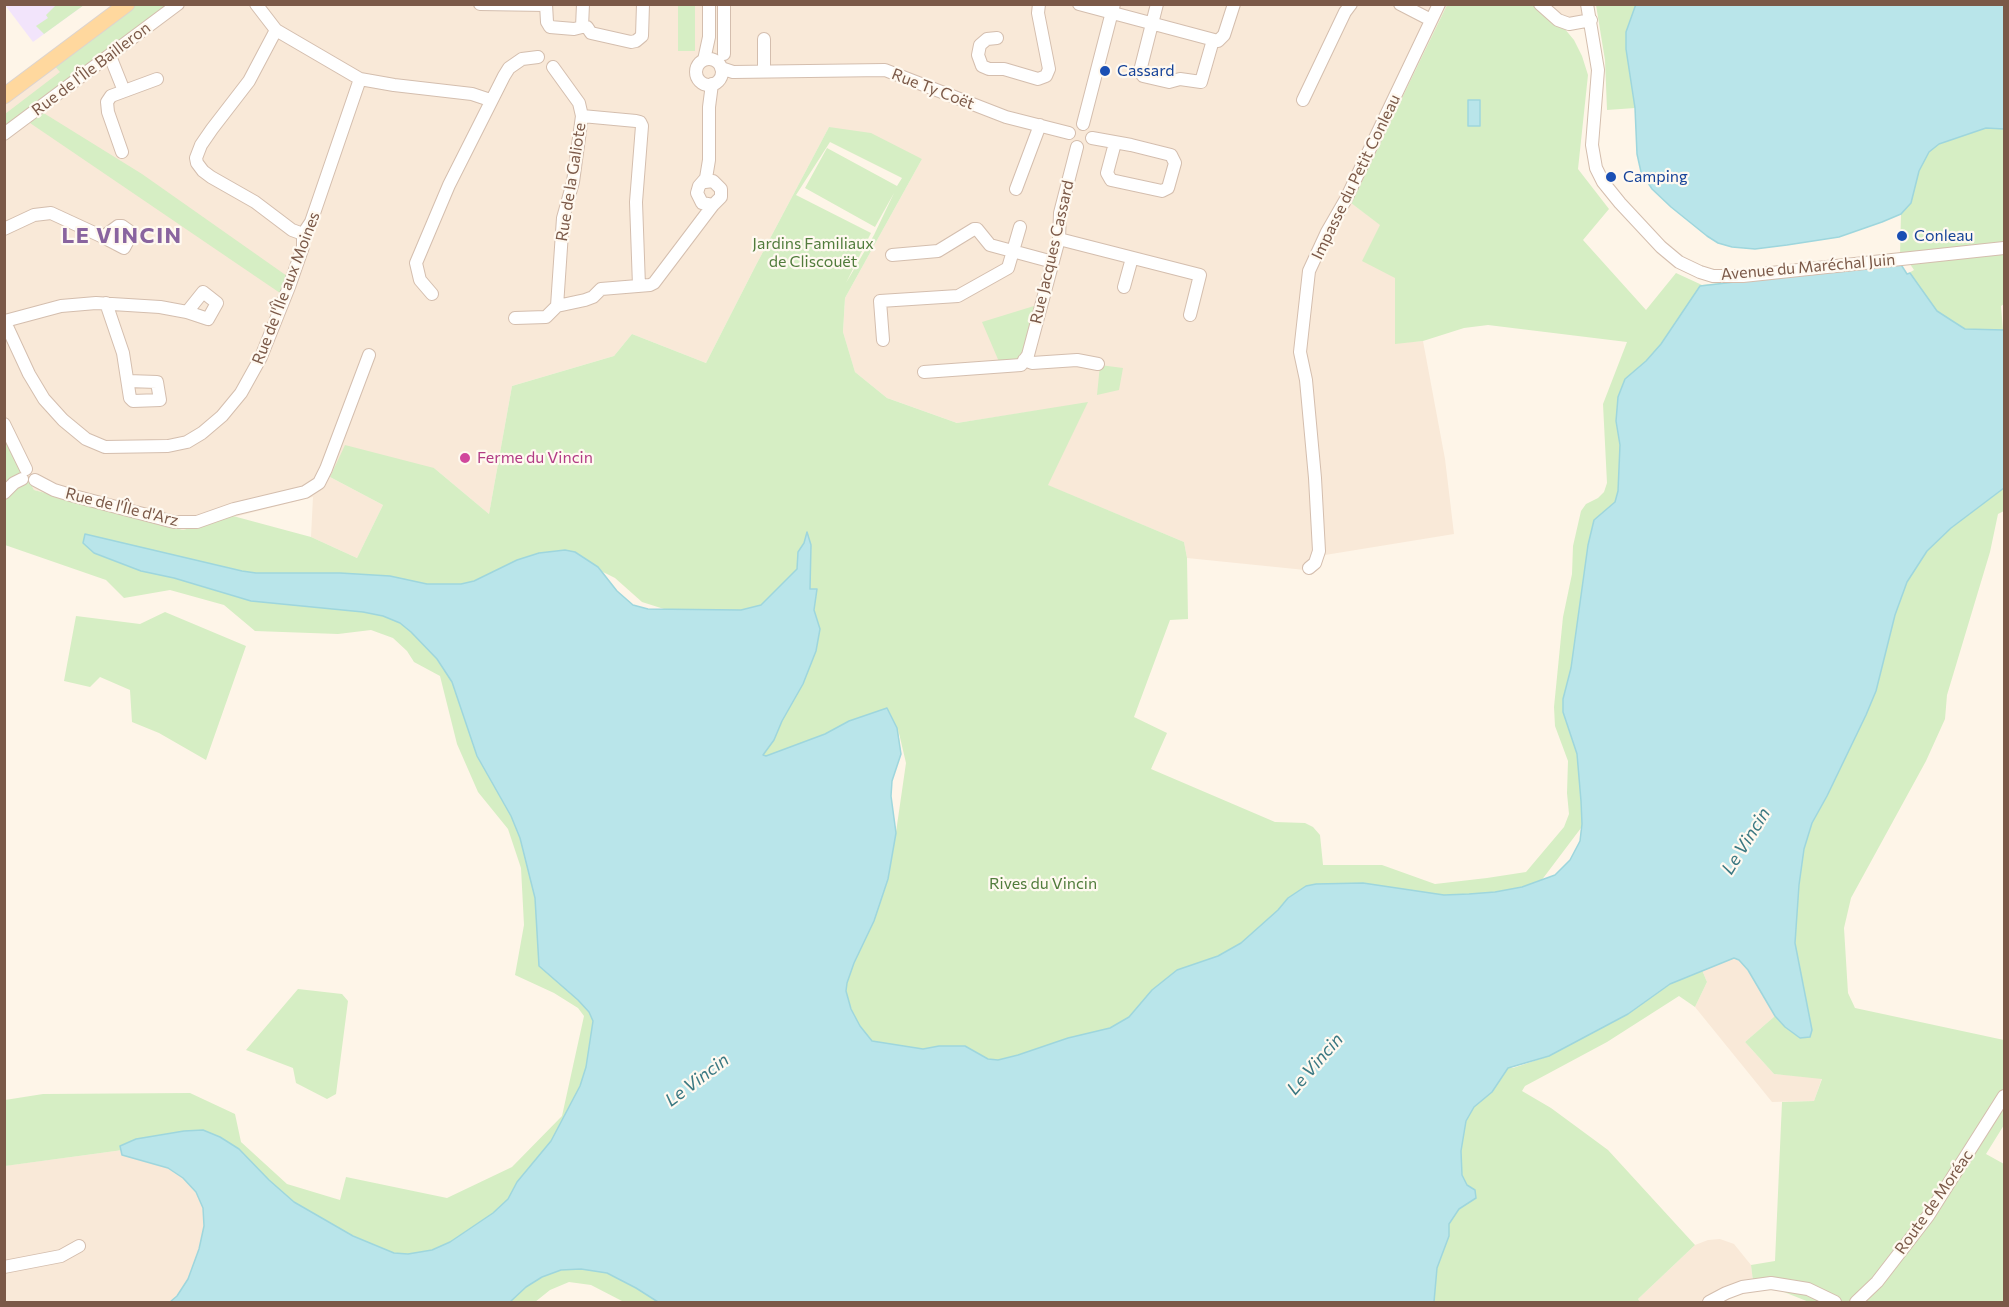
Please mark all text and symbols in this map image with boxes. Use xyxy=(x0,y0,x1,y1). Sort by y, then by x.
street label: Rue de l'Île Bailleron xyxy=(28,18,154,120)
place label: Cassard xyxy=(1117,61,1175,81)
street label: Rue Ty Coët xyxy=(889,64,977,114)
marker: Cassard xyxy=(1098,64,1112,78)
street label: Impasse du Petit Conleau xyxy=(1308,91,1404,263)
street label: Rue de la Galiote xyxy=(552,121,590,243)
place label: Camping xyxy=(1623,167,1688,187)
marker: Camping xyxy=(1604,170,1618,184)
street label: Rue Jacques Cassard xyxy=(1026,178,1078,326)
street label: Rue de l'Île aux Moines xyxy=(248,209,324,367)
district label: LE VINCIN xyxy=(61,223,183,249)
place label: Conleau xyxy=(1914,226,1973,246)
marker: Conleau xyxy=(1895,229,1909,243)
park label: Jardins Familiaux de Cliscouët xyxy=(752,234,874,272)
street label: Avenue du Maréchal Juin xyxy=(1720,250,1896,284)
place label: Ferme du Vincin xyxy=(477,448,593,468)
marker: Ferme du Vincin xyxy=(458,451,472,465)
street label: Rue de l'Île d'Arz xyxy=(63,484,181,530)
water label: Le Vincin xyxy=(1717,804,1775,878)
park label: Rives du Vincin xyxy=(989,874,1097,894)
water label: Le Vincin xyxy=(1282,1029,1348,1099)
water label: Le Vincin xyxy=(661,1049,733,1111)
street label: Route de Moréac xyxy=(1891,1146,1977,1258)

